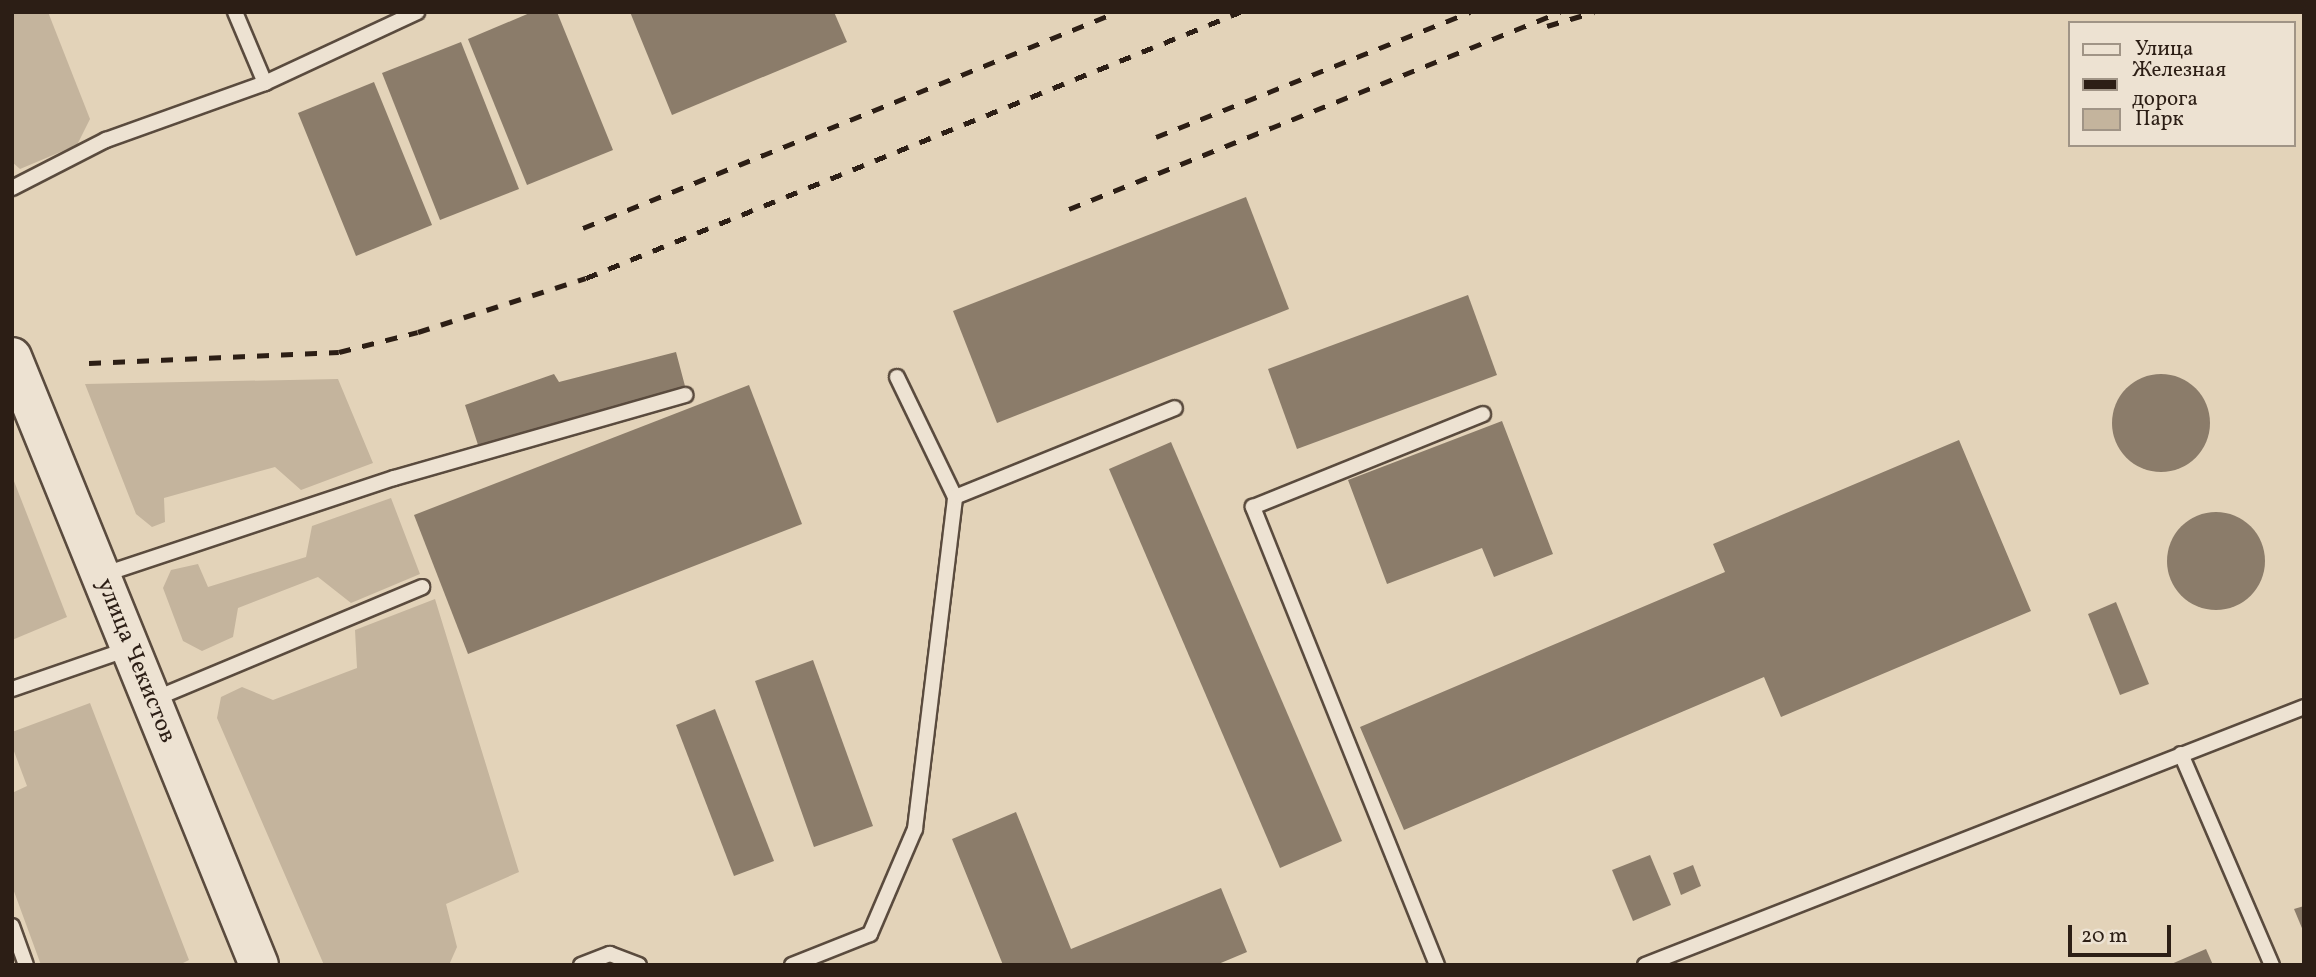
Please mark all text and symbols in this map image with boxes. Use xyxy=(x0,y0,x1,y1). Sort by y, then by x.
legend xyxy=(2068,21,2295,147)
text: Улица xyxy=(2135,35,2193,64)
text: Железная дорога xyxy=(2132,56,2226,114)
text: Парк xyxy=(2135,105,2184,134)
street label: улица Чекистов xyxy=(89,574,181,748)
scale bar xyxy=(2071,911,2174,955)
text: 20 m xyxy=(2081,922,2127,951)

